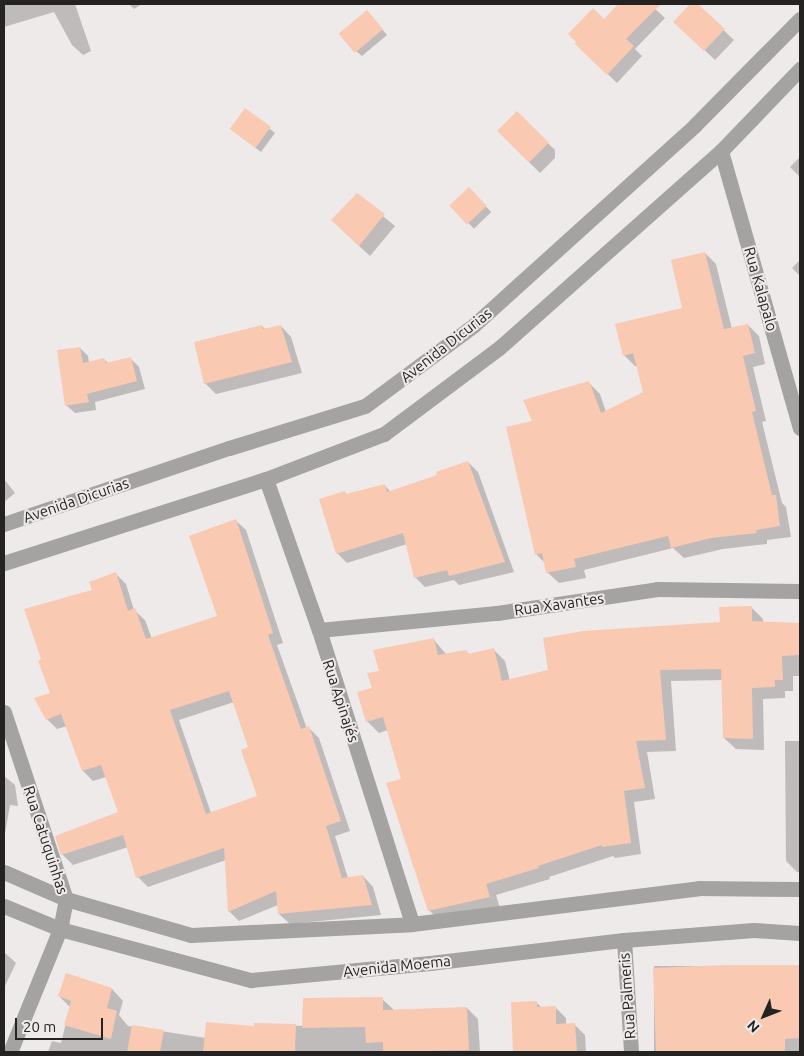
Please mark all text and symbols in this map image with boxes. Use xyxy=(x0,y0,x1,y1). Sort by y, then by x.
street label: Rua Kalapalo xyxy=(740,245,782,333)
street label: Avenida Dicurias xyxy=(397,304,495,386)
street label: Avenida Dicurias xyxy=(21,473,131,527)
street label: Rua Xavantes xyxy=(513,589,605,619)
street label: Rua Apinajés xyxy=(319,657,363,745)
street label: Rua Catuquinhas xyxy=(20,784,72,896)
street label: Avenida Moema xyxy=(342,951,452,981)
street label: Rua Palmeris xyxy=(615,952,639,1040)
north arrow xyxy=(739,991,789,1041)
scale bar xyxy=(18,1008,105,1040)
text: N xyxy=(744,1017,763,1036)
text: 20 m xyxy=(23,1018,56,1035)

